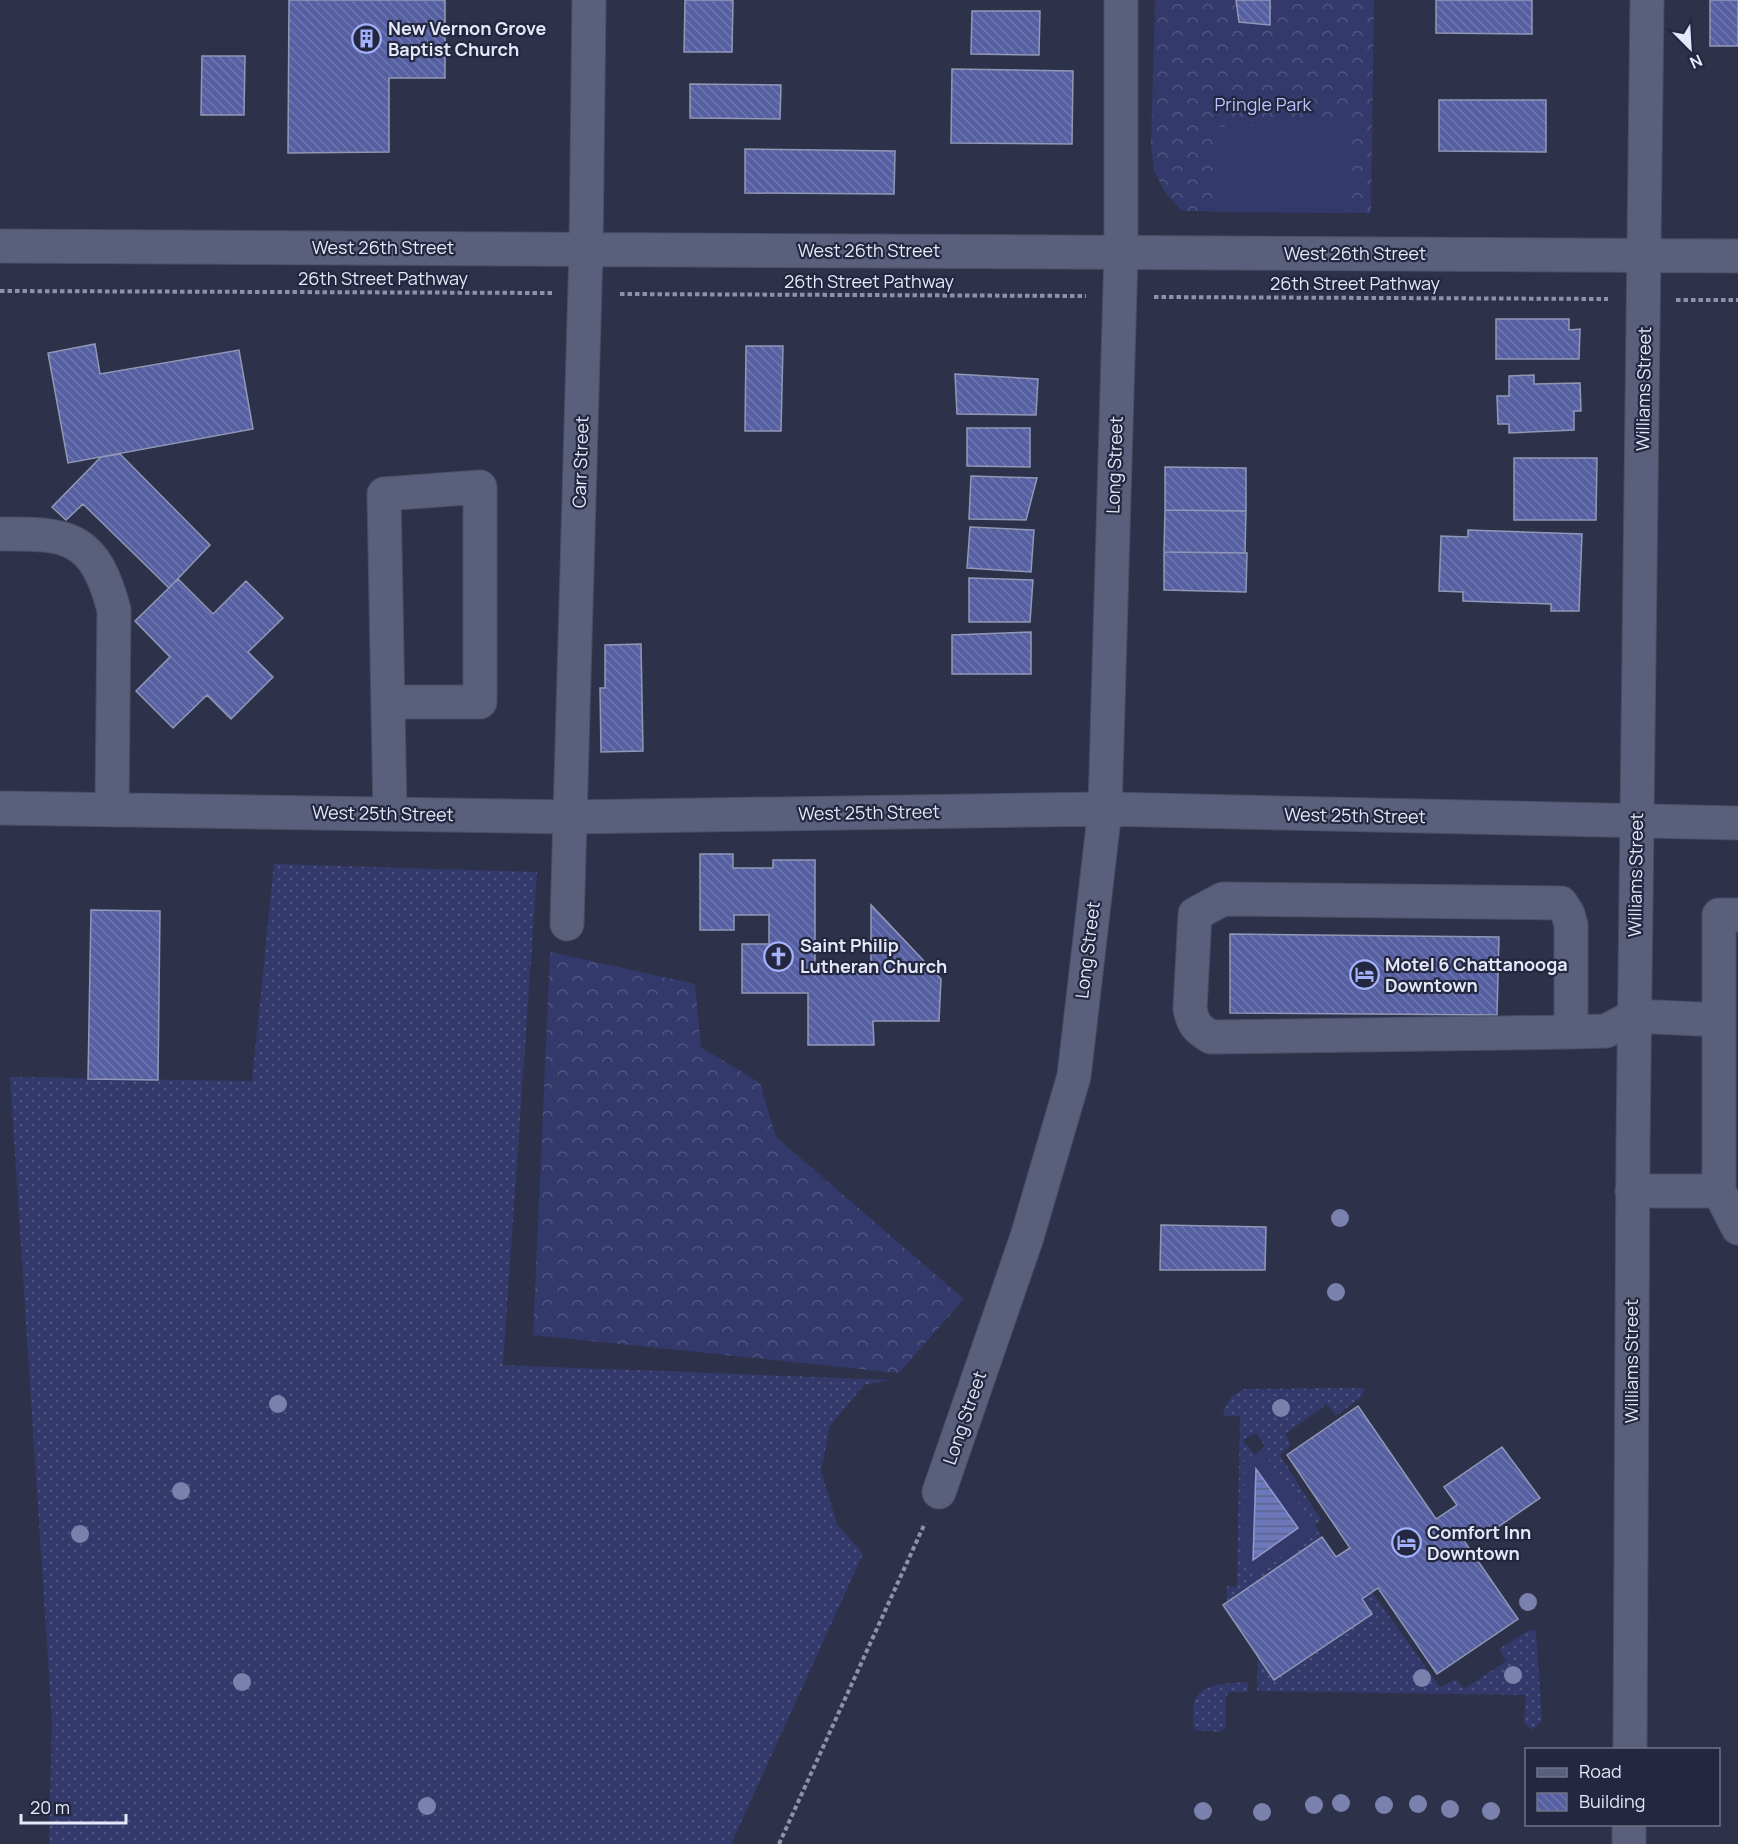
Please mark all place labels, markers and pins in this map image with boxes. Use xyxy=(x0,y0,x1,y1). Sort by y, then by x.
place label: New Vernon Grove Baptist Church xyxy=(388,16,547,61)
building icon: New Vernon Grove Baptist Church xyxy=(351,23,383,55)
place label: Saint Philip Lutheran Church xyxy=(800,933,947,978)
church icon: Saint Philip Lutheran Church xyxy=(763,940,795,972)
place label: Motel 6 Chattanooga Downtown xyxy=(1385,952,1568,997)
hotel icon: Motel 6 Chattanooga Downtown xyxy=(1348,959,1380,991)
place label: Comfort Inn Downtown xyxy=(1427,1520,1531,1565)
hotel icon: Comfort Inn Downtown xyxy=(1390,1527,1422,1559)

